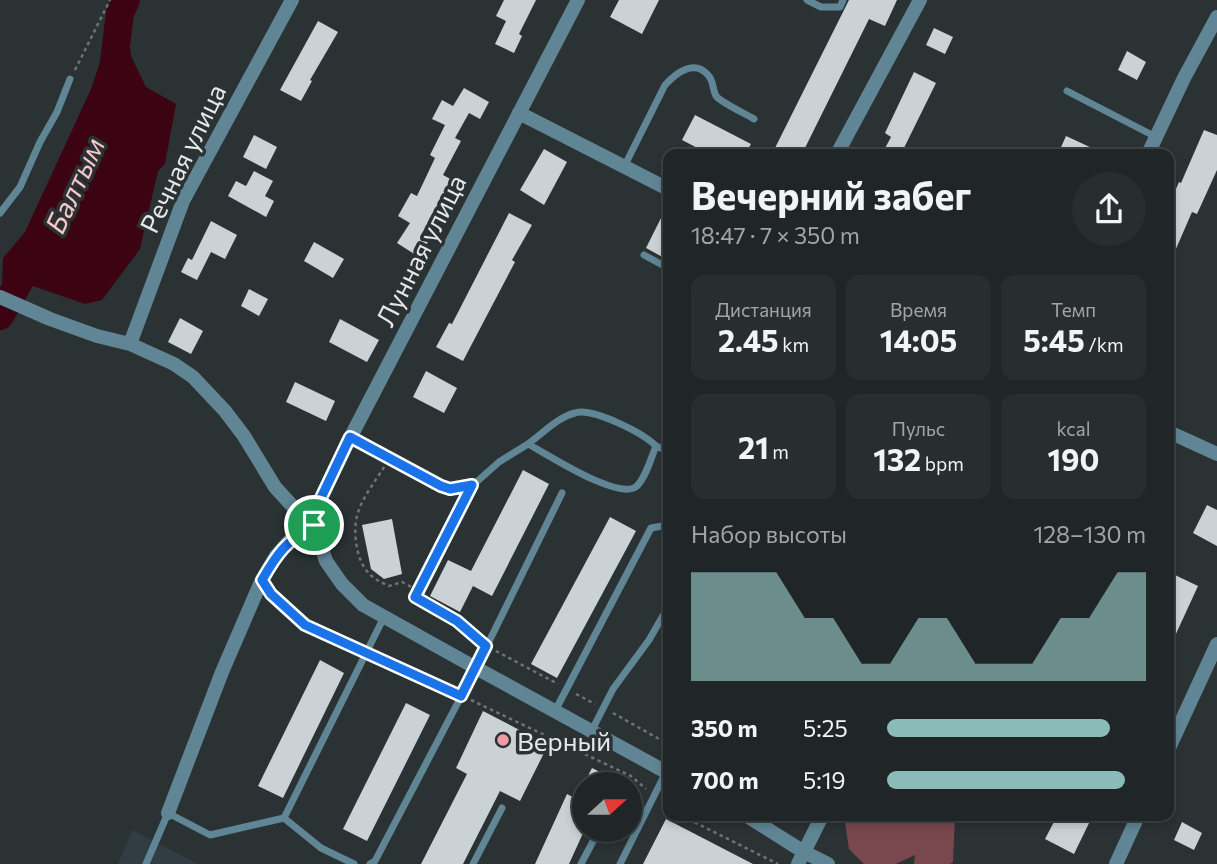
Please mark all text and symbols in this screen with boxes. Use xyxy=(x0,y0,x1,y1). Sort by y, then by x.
street label: Речная улица xyxy=(133,79,231,237)
water label: Балтым xyxy=(37,132,111,238)
street label: Лунная улица xyxy=(369,169,471,331)
text: Вечерний забег xyxy=(691,171,971,218)
button: share xyxy=(1072,172,1146,246)
text: 18:47 · 7 × 350 m xyxy=(691,221,860,249)
text: Дистанция xyxy=(715,298,812,321)
text: Время xyxy=(890,298,947,321)
text: Темп xyxy=(1051,298,1096,321)
text: 2.45 xyxy=(718,321,779,358)
text: 14:05 xyxy=(880,321,957,358)
text: 5:45 xyxy=(1023,321,1085,358)
text: km xyxy=(779,333,809,356)
text: /km xyxy=(1085,333,1124,356)
text: Пульс xyxy=(892,417,945,440)
text: kcal xyxy=(1056,417,1091,440)
text: 21 xyxy=(738,428,769,465)
text: m xyxy=(769,440,789,463)
text: 132 xyxy=(873,440,921,477)
text: 190 xyxy=(1047,440,1100,477)
text: bpm xyxy=(921,452,964,475)
pin xyxy=(284,495,344,555)
icon: arrive xyxy=(295,506,333,544)
text: Набор высоты xyxy=(691,520,847,548)
text: 128–130 m xyxy=(1034,520,1146,548)
text: 350 m xyxy=(691,714,758,742)
text: 5:25 xyxy=(803,714,848,742)
place label: Верный xyxy=(517,725,611,756)
marker: Верный xyxy=(495,732,511,748)
text: 700 m xyxy=(691,766,759,794)
text: 5:19 xyxy=(803,766,845,794)
north arrow xyxy=(572,772,642,842)
map controls xyxy=(572,772,642,842)

